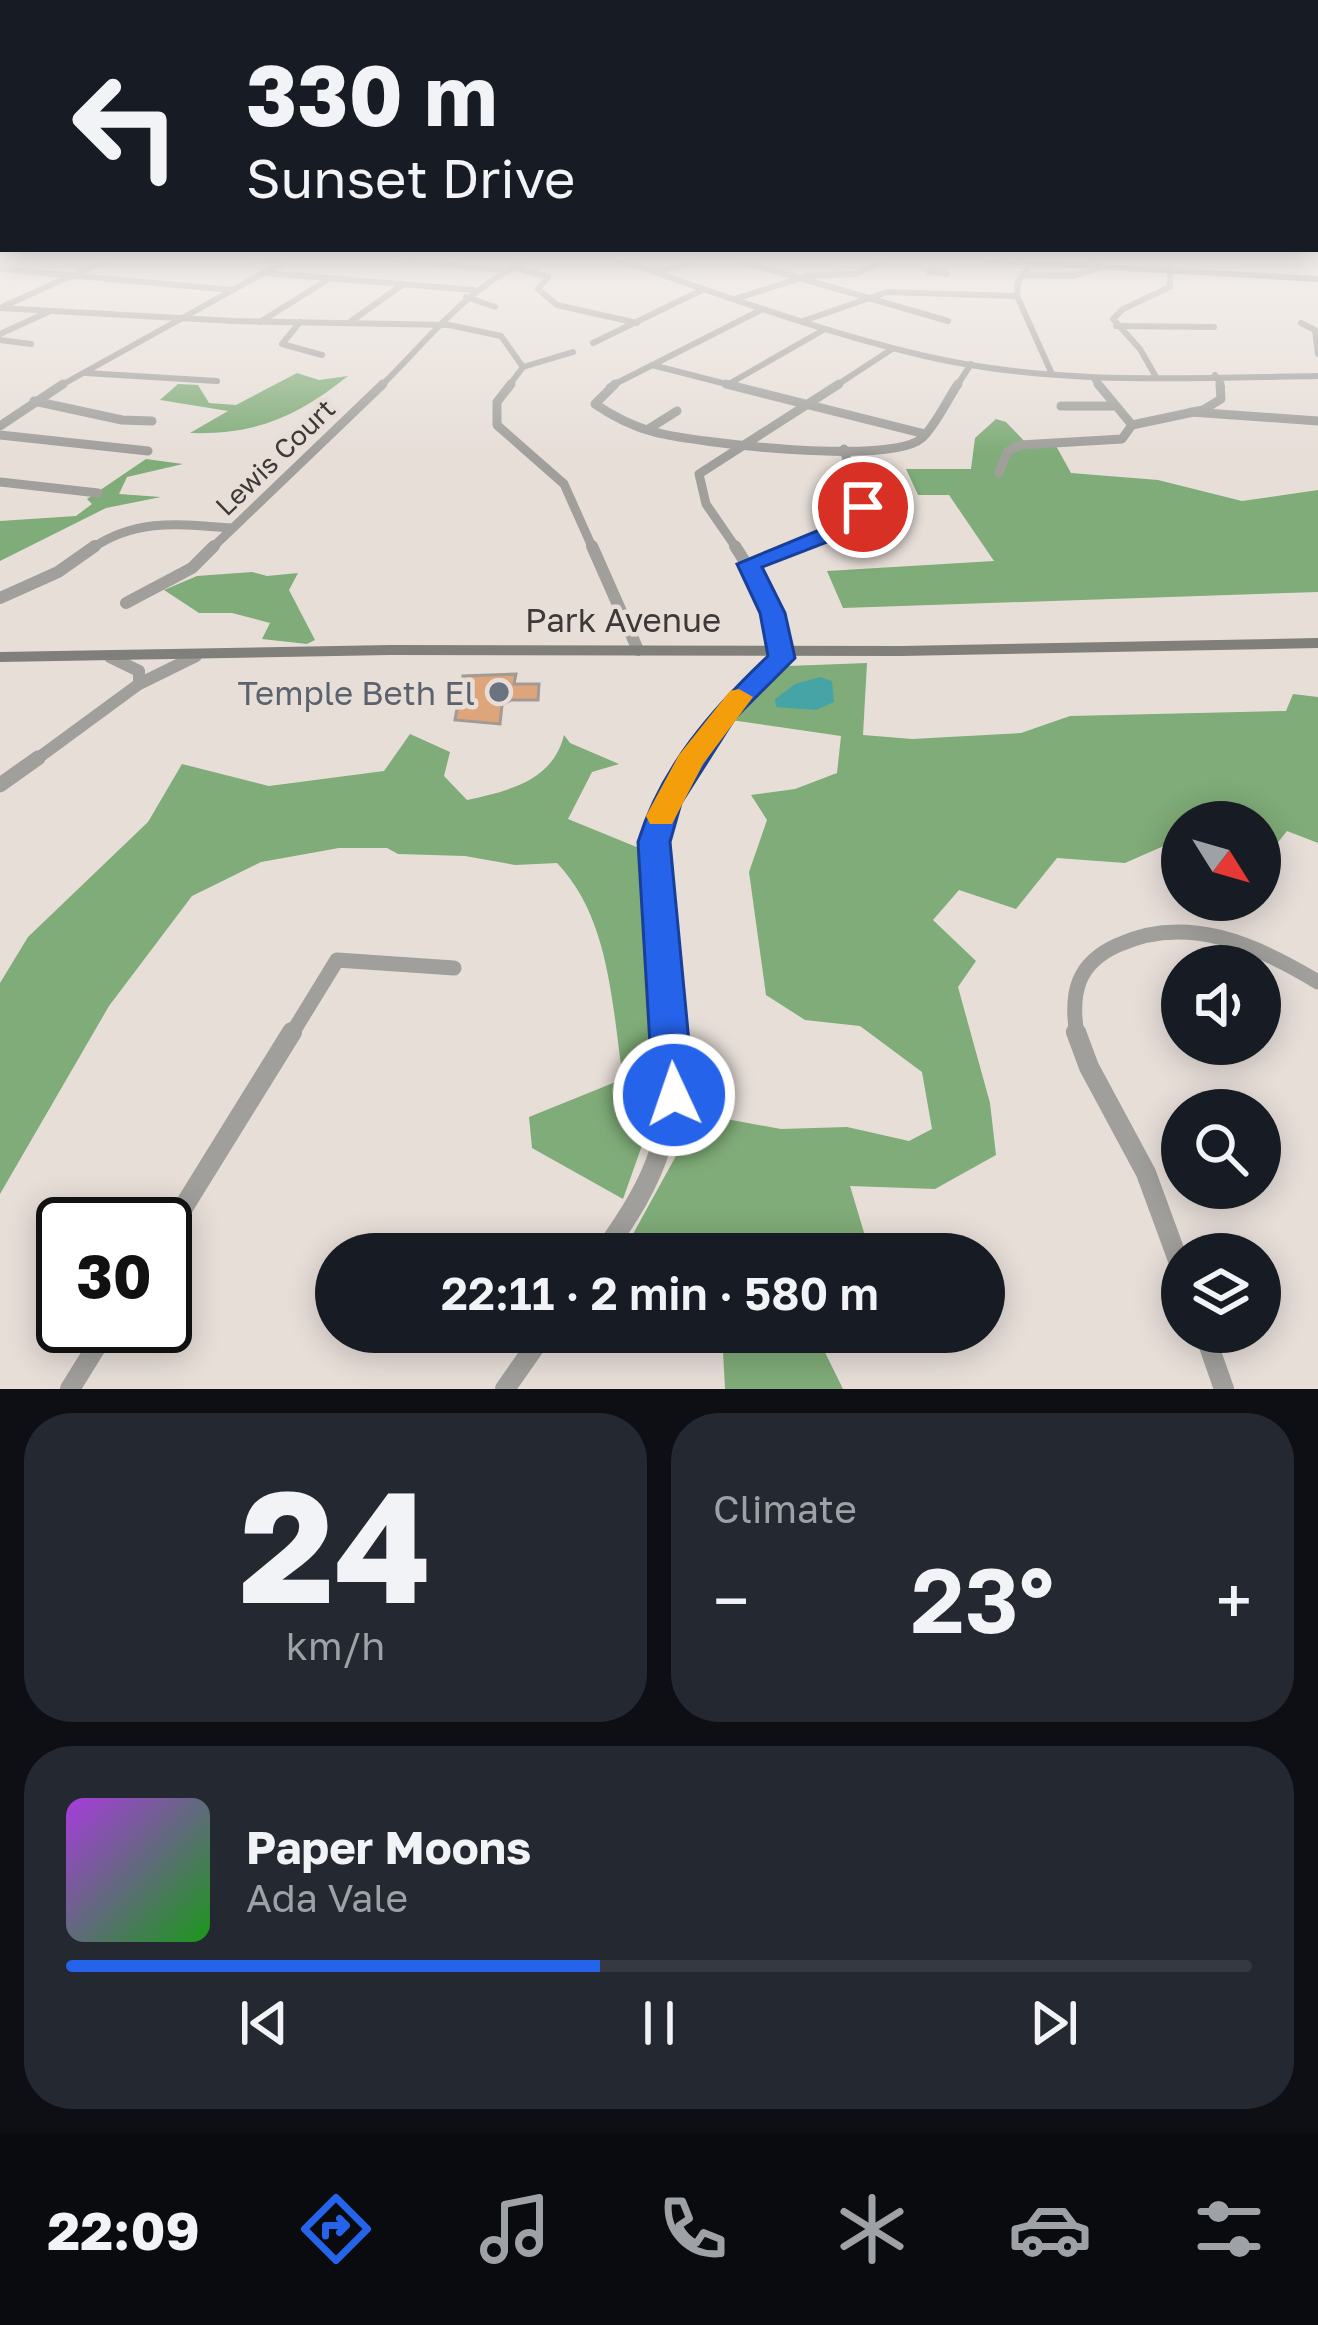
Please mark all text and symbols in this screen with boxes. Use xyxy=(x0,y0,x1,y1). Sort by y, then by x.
text: 330 m xyxy=(246,44,498,144)
icon: left xyxy=(48,48,204,204)
text: Sunset Drive xyxy=(246,145,575,210)
street label: Lewis Court xyxy=(209,392,341,522)
pin xyxy=(812,456,914,558)
icon: arrive xyxy=(830,474,896,540)
street label: Park Avenue xyxy=(525,600,721,639)
place label: Temple Beth El xyxy=(238,673,475,712)
marker: Temple Beth El xyxy=(486,679,512,705)
north arrow xyxy=(1161,801,1281,921)
map controls xyxy=(1161,801,1281,1353)
button: sound xyxy=(1161,945,1281,1065)
position arrow xyxy=(611,1032,737,1158)
button: search xyxy=(1161,1089,1281,1209)
speed limit sign: 30 xyxy=(36,1197,192,1353)
button: layers xyxy=(1161,1233,1281,1353)
text: 22:11 · 2 min · 580 m xyxy=(441,1266,879,1320)
text: 24 xyxy=(239,1450,432,1637)
text: Climate xyxy=(713,1485,857,1532)
text: 23° xyxy=(911,1545,1054,1653)
text: − xyxy=(713,1560,749,1640)
text: + xyxy=(1216,1560,1252,1640)
text: km/h xyxy=(286,1622,385,1669)
text: Paper Moons xyxy=(246,1820,531,1874)
text: Ada Vale xyxy=(246,1874,408,1921)
icon: previous xyxy=(231,1990,297,2056)
icon: pause xyxy=(626,1990,692,2056)
icon: next xyxy=(1021,1990,1087,2056)
icon: directions xyxy=(294,2187,378,2271)
icon: music xyxy=(473,2187,557,2271)
icon: phone xyxy=(651,2187,735,2271)
icon: climate xyxy=(830,2187,914,2271)
icon: car xyxy=(1008,2187,1092,2271)
icon: filters xyxy=(1187,2187,1271,2271)
text: 22:09 xyxy=(47,2197,200,2262)

